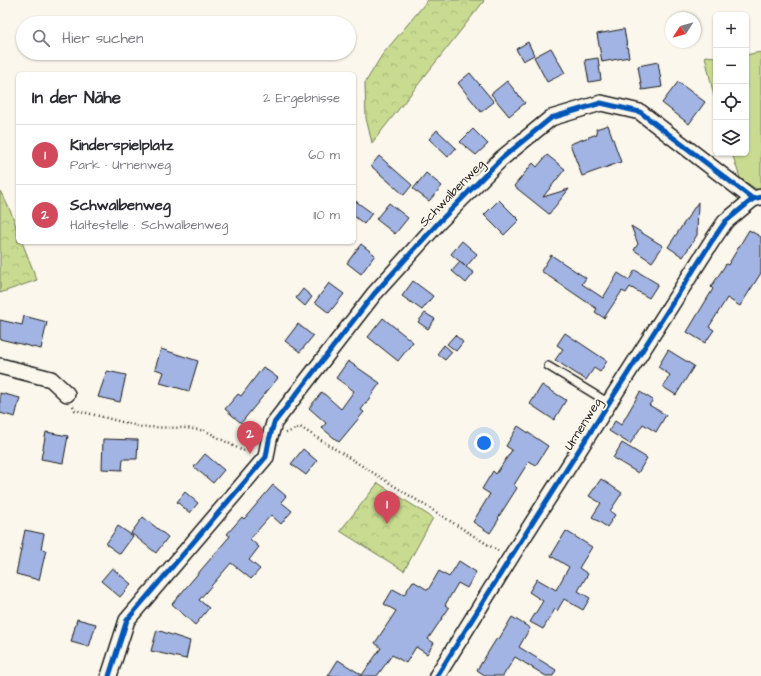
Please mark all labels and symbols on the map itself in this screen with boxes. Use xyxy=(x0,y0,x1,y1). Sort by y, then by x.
north arrow xyxy=(665,12,701,48)
street label: Schwalbenweg xyxy=(415,155,490,231)
street label: Urnenweg xyxy=(560,394,607,454)
pin: 2 xyxy=(237,421,263,454)
your location xyxy=(474,433,494,453)
pin: 1 xyxy=(374,491,400,524)

